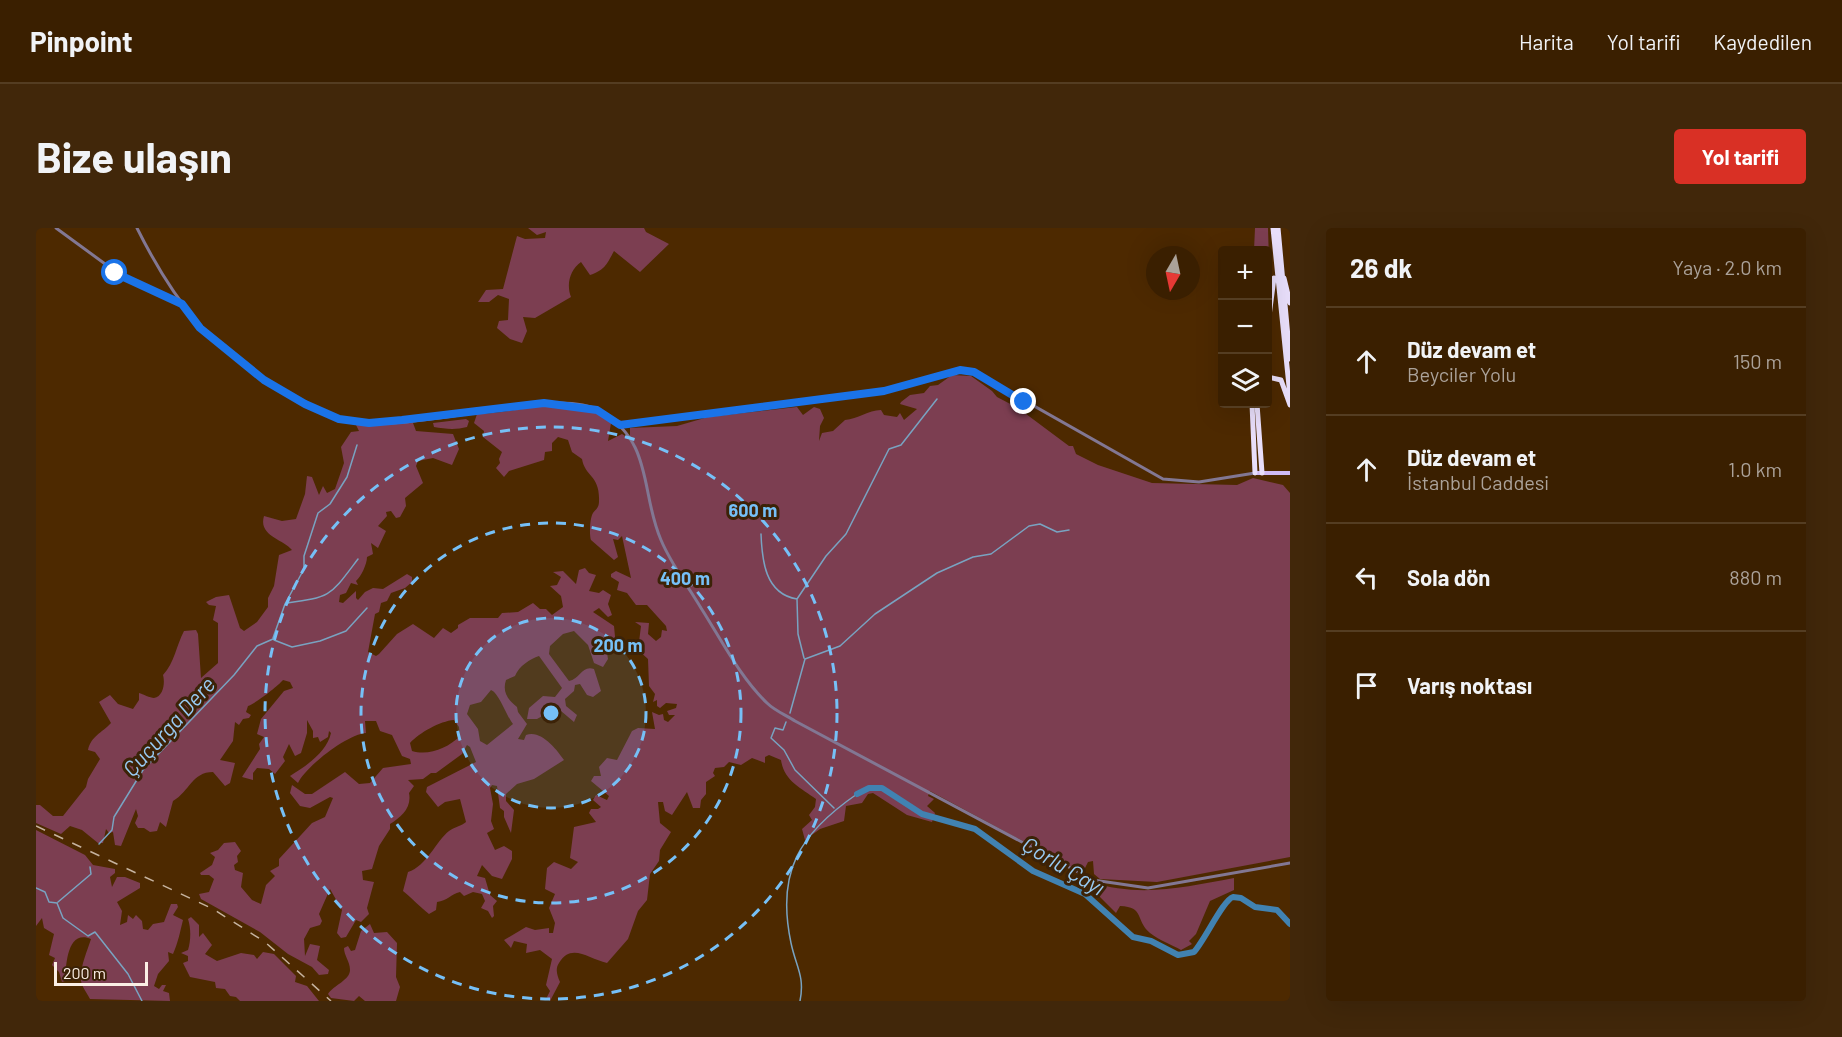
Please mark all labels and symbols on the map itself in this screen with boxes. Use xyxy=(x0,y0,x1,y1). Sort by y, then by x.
north arrow xyxy=(1146,246,1200,300)
route start xyxy=(101,259,127,285)
route end xyxy=(1010,388,1036,414)
text: 600 m xyxy=(729,499,777,521)
text: 400 m xyxy=(660,567,710,589)
text: 200 m xyxy=(593,634,643,656)
water label: Çuçurga Dere xyxy=(116,671,220,781)
centre of rings xyxy=(541,703,561,723)
water label: Çorlu Çayı xyxy=(1018,830,1110,900)
scale bar xyxy=(54,959,148,986)

